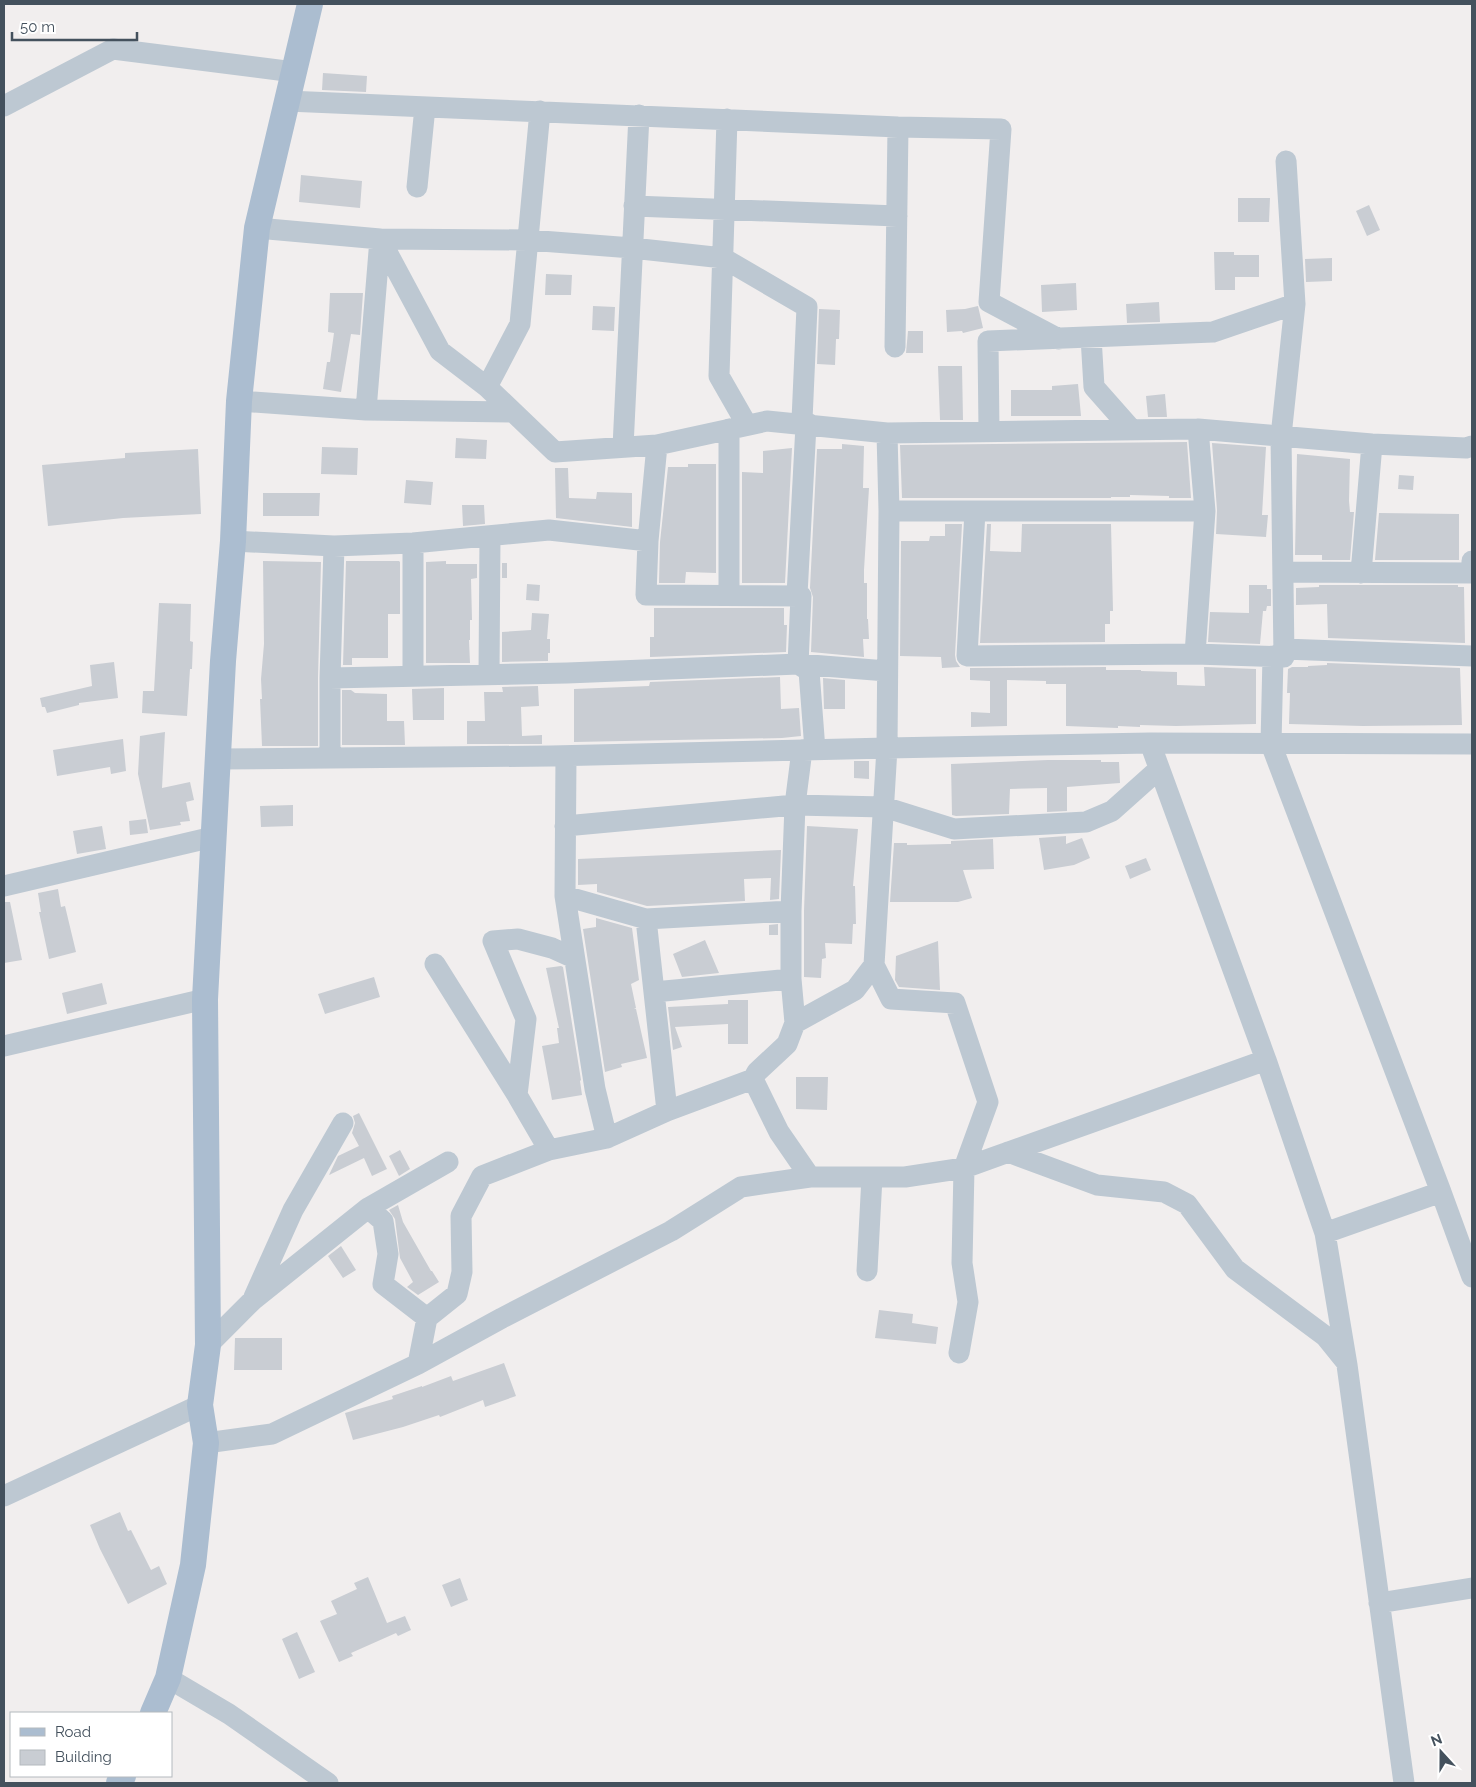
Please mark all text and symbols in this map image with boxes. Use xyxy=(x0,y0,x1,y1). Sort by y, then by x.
scale bar xyxy=(12,10,138,42)
text: 50 m xyxy=(20,18,55,36)
legend xyxy=(10,1712,172,1777)
text: Road xyxy=(55,1723,91,1741)
north arrow xyxy=(1416,1727,1466,1777)
text: N xyxy=(1428,1730,1444,1749)
text: Building xyxy=(55,1748,112,1766)

